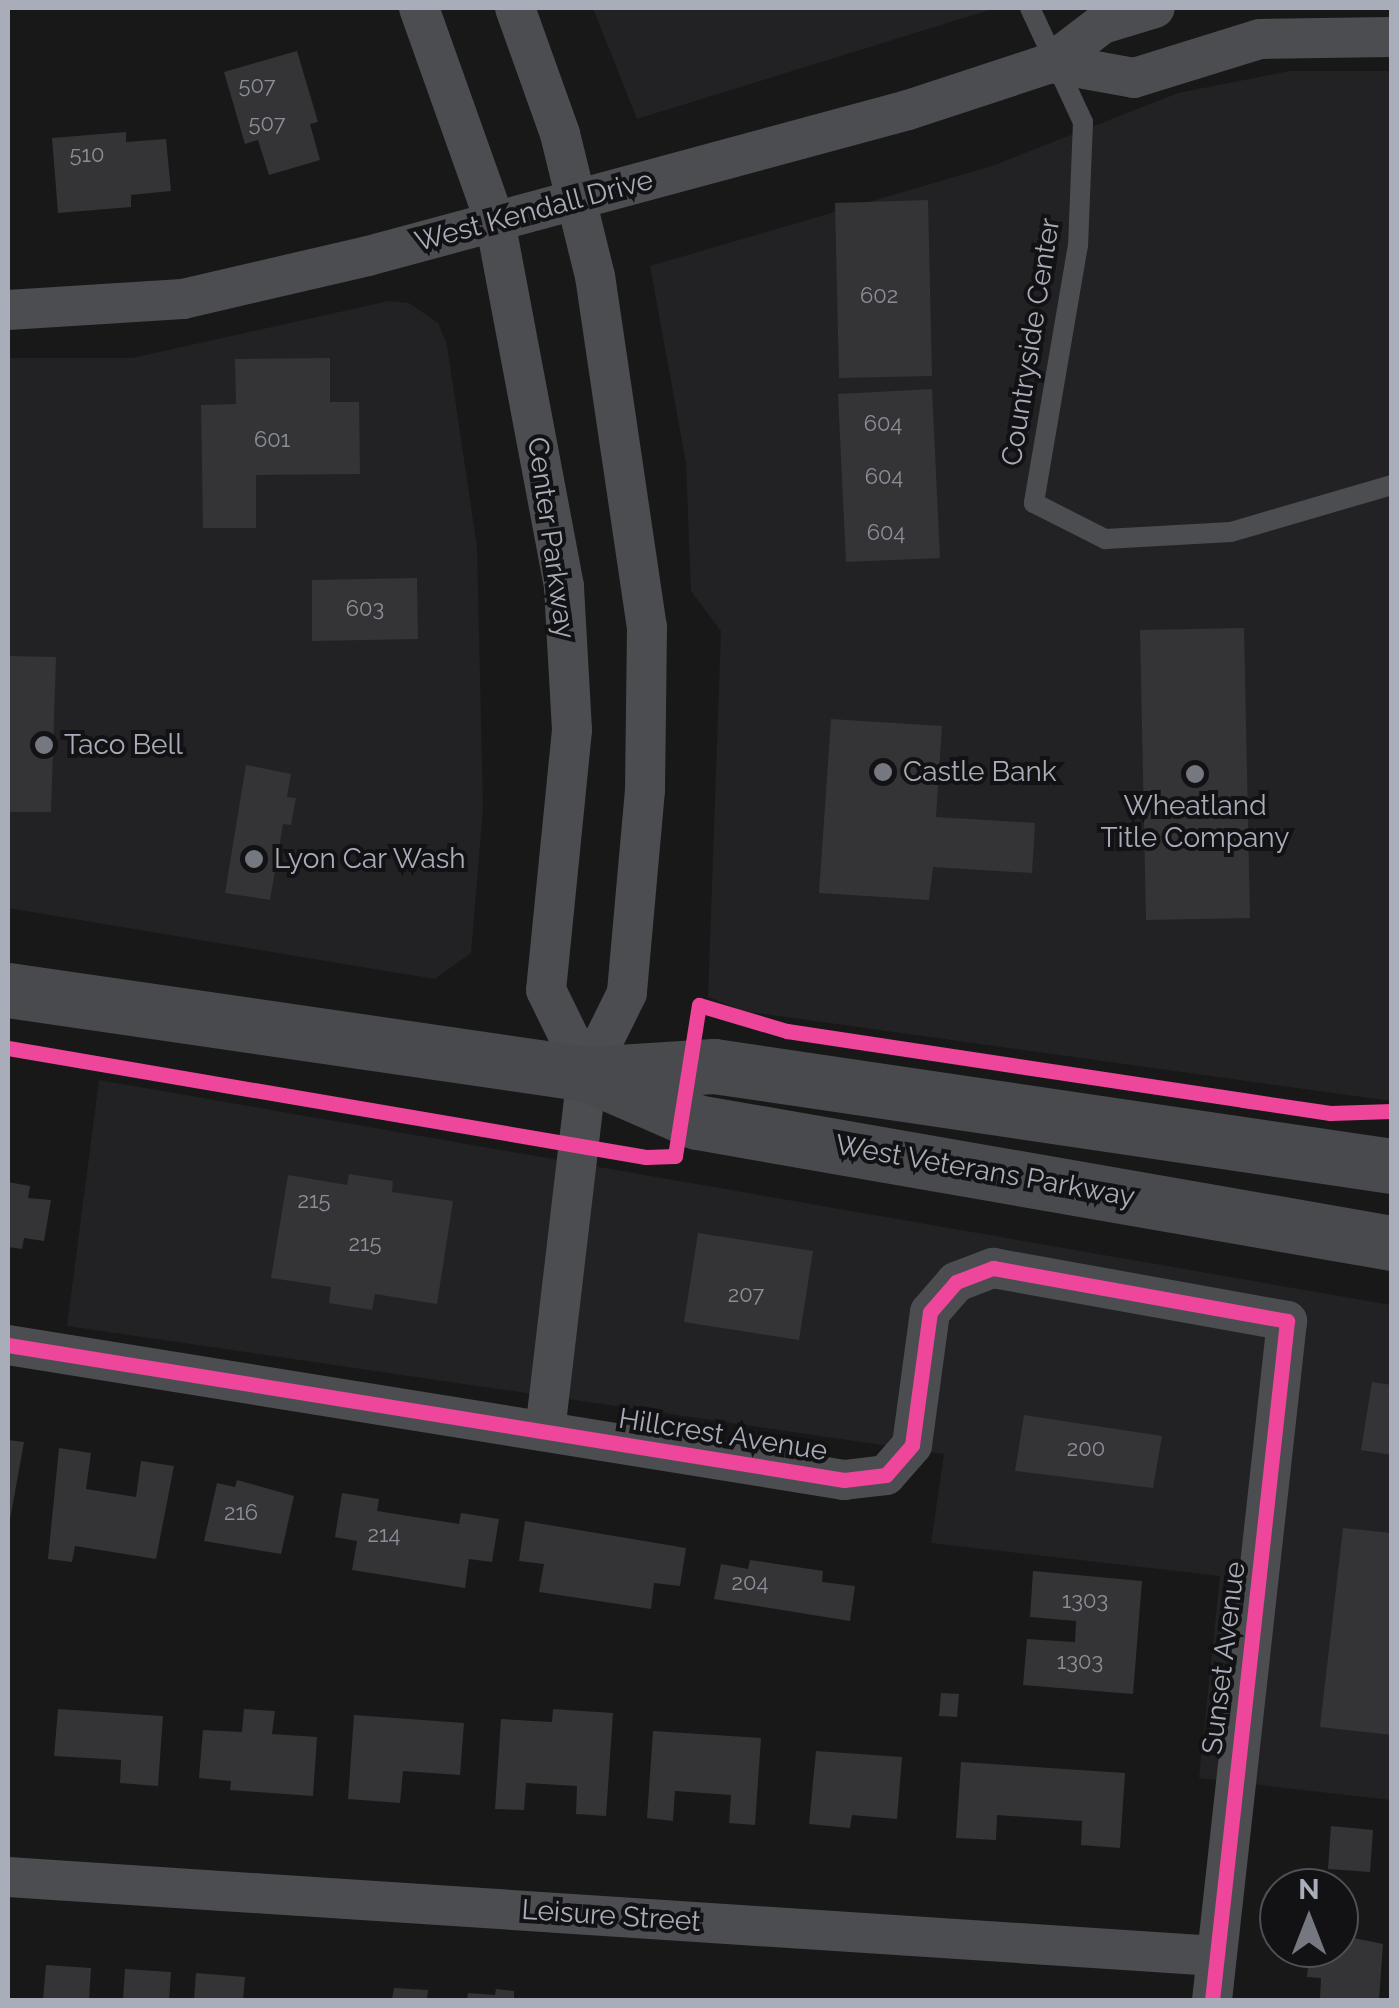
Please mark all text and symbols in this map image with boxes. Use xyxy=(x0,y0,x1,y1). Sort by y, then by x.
house number: 507 xyxy=(238,73,276,99)
house number: 507 xyxy=(248,111,286,137)
house number: 510 xyxy=(70,142,104,168)
street label: West Kendall Drive xyxy=(411,163,657,259)
street label: Countryside Center xyxy=(995,216,1067,468)
house number: 602 xyxy=(860,283,898,309)
house number: 604 xyxy=(864,411,902,437)
house number: 601 xyxy=(254,427,290,453)
street label: Center Parkway xyxy=(520,435,582,641)
house number: 604 xyxy=(865,464,903,490)
house number: 604 xyxy=(867,520,905,546)
house number: 603 xyxy=(346,596,384,622)
place label: Taco Bell xyxy=(64,728,183,762)
marker: Taco Bell xyxy=(33,734,55,756)
place label: Castle Bank xyxy=(903,755,1057,789)
marker: Castle Bank xyxy=(872,761,894,783)
marker: Wheatland Title Company xyxy=(1184,763,1206,785)
place label: Wheatland Title Company xyxy=(1100,789,1290,855)
place label: Lyon Car Wash xyxy=(274,842,467,876)
marker: Lyon Car Wash xyxy=(243,848,265,870)
street label: West Veterans Parkway xyxy=(832,1128,1138,1214)
house number: 215 xyxy=(298,1188,330,1214)
house number: 215 xyxy=(349,1231,381,1257)
house number: 207 xyxy=(728,1282,764,1308)
street label: Hillcrest Avenue xyxy=(616,1402,830,1468)
house number: 200 xyxy=(1067,1436,1105,1462)
house number: 216 xyxy=(224,1500,258,1526)
house number: 214 xyxy=(368,1522,400,1548)
street label: Sunset Avenue xyxy=(1195,1559,1253,1757)
house number: 204 xyxy=(732,1570,768,1596)
house number: 1303 xyxy=(1062,1588,1108,1614)
house number: 1303 xyxy=(1057,1649,1103,1675)
north arrow xyxy=(1259,1868,1359,1968)
text: N xyxy=(1298,1873,1320,1906)
street label: Leisure Street xyxy=(520,1893,702,1939)

